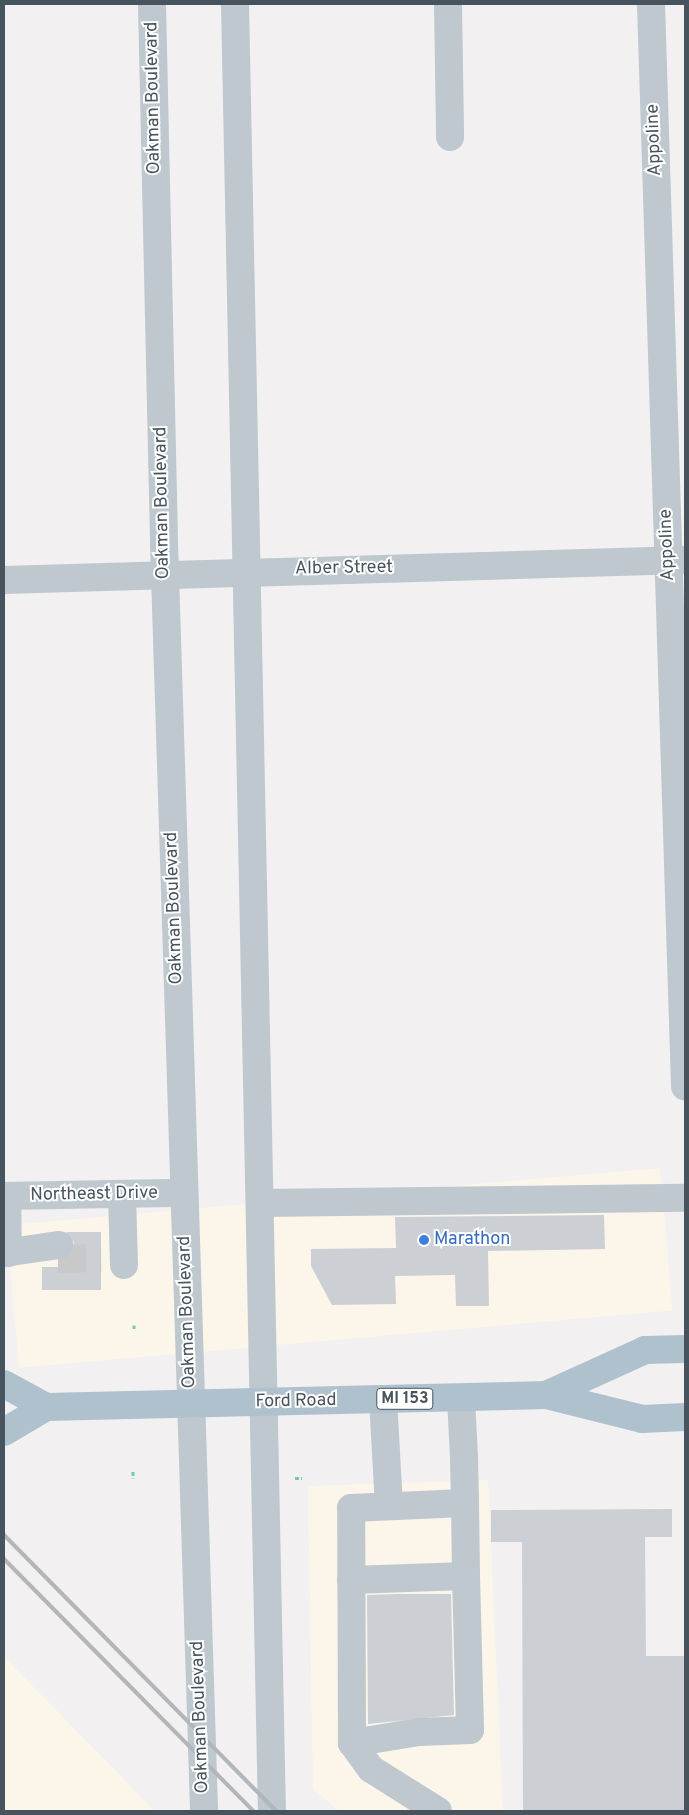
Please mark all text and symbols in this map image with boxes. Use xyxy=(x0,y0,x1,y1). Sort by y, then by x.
street label: Oakman Boulevard xyxy=(142,21,166,175)
street label: Appoline xyxy=(643,104,667,176)
street label: Oakman Boulevard xyxy=(151,426,175,580)
street label: Appoline xyxy=(656,509,680,581)
street label: Alber Street xyxy=(295,557,393,581)
street label: Oakman Boulevard xyxy=(162,831,188,985)
street label: Northeast Drive xyxy=(30,1183,158,1207)
place label: Marathon xyxy=(434,1229,510,1251)
marker: Marathon xyxy=(418,1234,430,1246)
street label: Oakman Boulevard xyxy=(175,1235,201,1389)
road number: MI 153 xyxy=(376,1386,434,1412)
street label: Ford Road xyxy=(255,1390,337,1414)
street label: Oakman Boulevard xyxy=(188,1640,214,1794)

